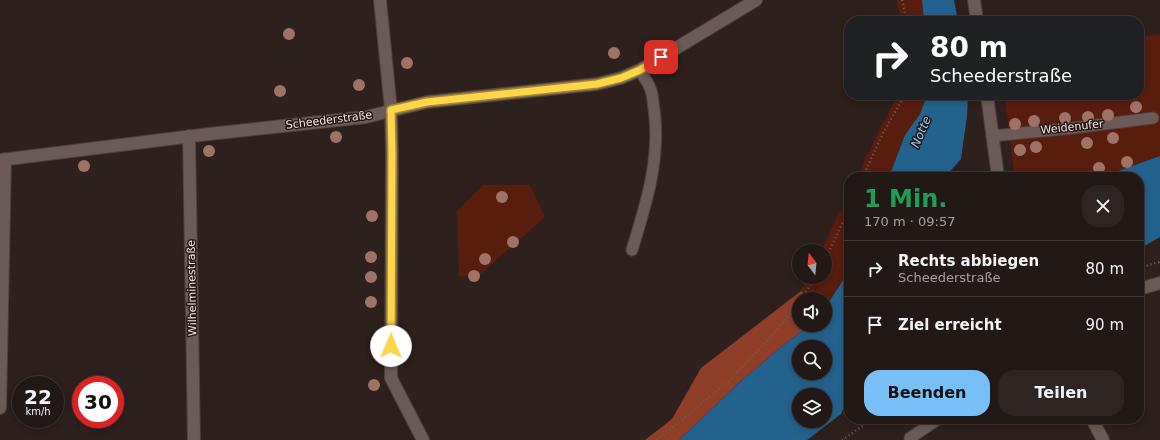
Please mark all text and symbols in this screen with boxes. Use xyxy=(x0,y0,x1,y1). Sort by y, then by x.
text: 80 m xyxy=(930,31,1008,64)
icon: right xyxy=(864,32,916,84)
pin xyxy=(644,40,678,74)
icon: arrive xyxy=(650,46,672,68)
text: Scheederstraße xyxy=(930,65,1072,86)
street label: Scheederstraße xyxy=(285,108,373,132)
water label: Notte xyxy=(908,114,934,150)
street label: Weidenufer xyxy=(1040,117,1104,137)
text: 1 Min. xyxy=(864,185,947,213)
button: close xyxy=(1082,185,1124,227)
text: 170 m · 09:57 xyxy=(864,214,955,229)
street label: Wilhelminestraße xyxy=(185,240,199,336)
north arrow xyxy=(792,244,832,284)
map controls xyxy=(792,244,832,428)
text: Rechts abbiegen xyxy=(898,252,1039,270)
icon: right xyxy=(864,258,886,280)
text: 80 m xyxy=(1086,260,1124,278)
text: Scheederstraße xyxy=(898,270,1001,285)
button: sound xyxy=(792,292,832,332)
icon: arrive xyxy=(864,314,886,336)
text: Ziel erreicht xyxy=(898,316,1002,334)
text: 90 m xyxy=(1086,316,1124,334)
position arrow xyxy=(370,325,412,367)
button: search xyxy=(792,340,832,380)
button: Beenden xyxy=(864,370,990,416)
button: Teilen xyxy=(998,370,1124,416)
speed limit sign: 30 xyxy=(72,376,124,428)
text: 22 xyxy=(24,385,52,409)
button: layers xyxy=(792,388,832,428)
text: km/h xyxy=(25,406,51,417)

